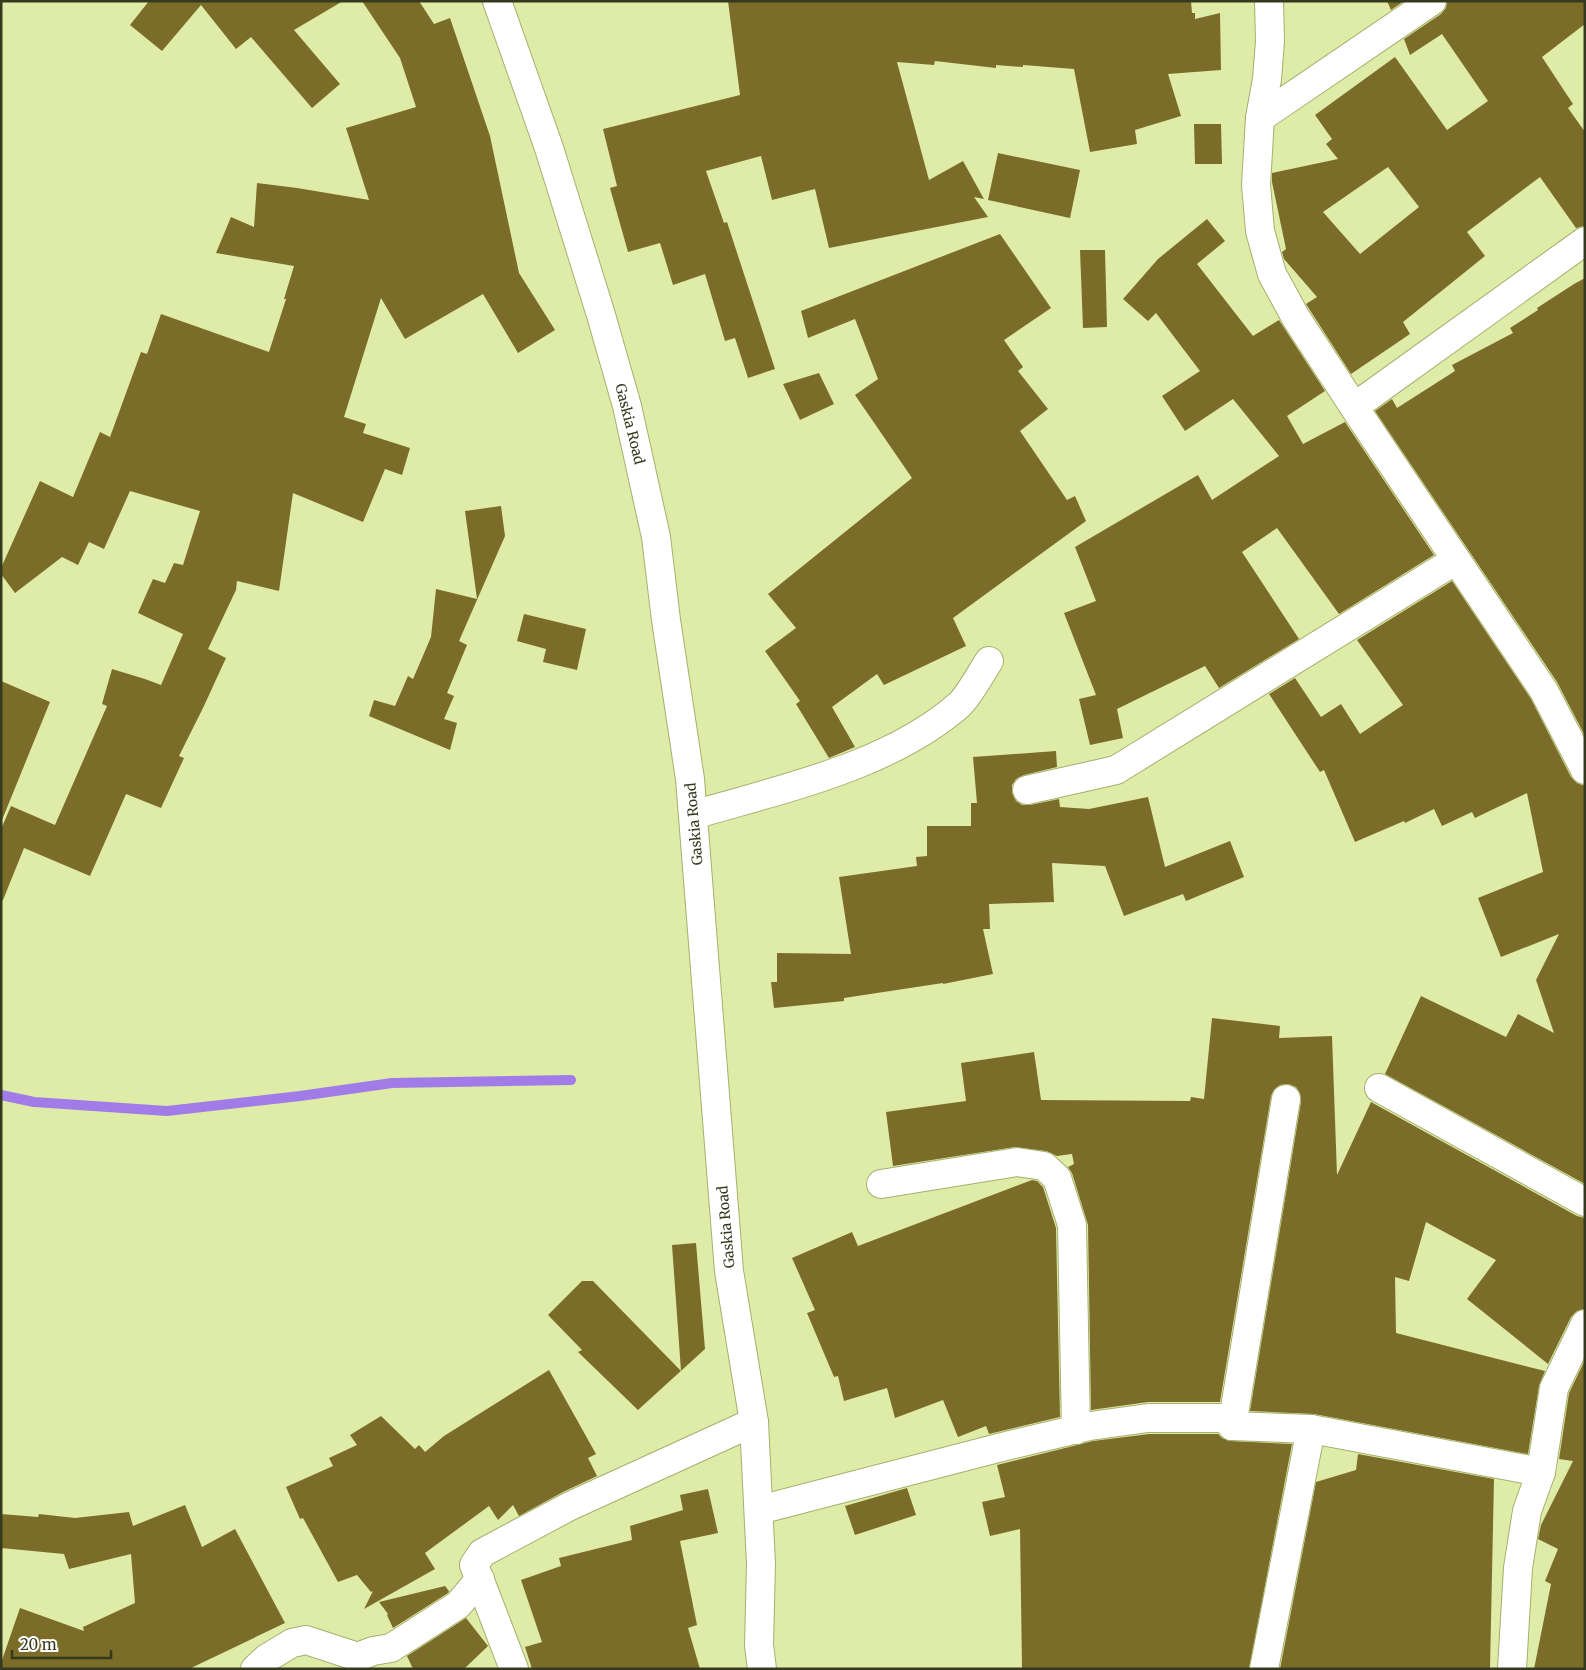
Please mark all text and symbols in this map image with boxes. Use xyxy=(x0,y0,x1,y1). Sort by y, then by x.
street label: Gaskia Road xyxy=(611,382,649,467)
street label: Gaskia Road xyxy=(681,781,707,866)
street label: Gaskia Road xyxy=(713,1184,739,1269)
scale bar xyxy=(12,1628,111,1660)
text: 20 m xyxy=(20,1635,57,1654)

